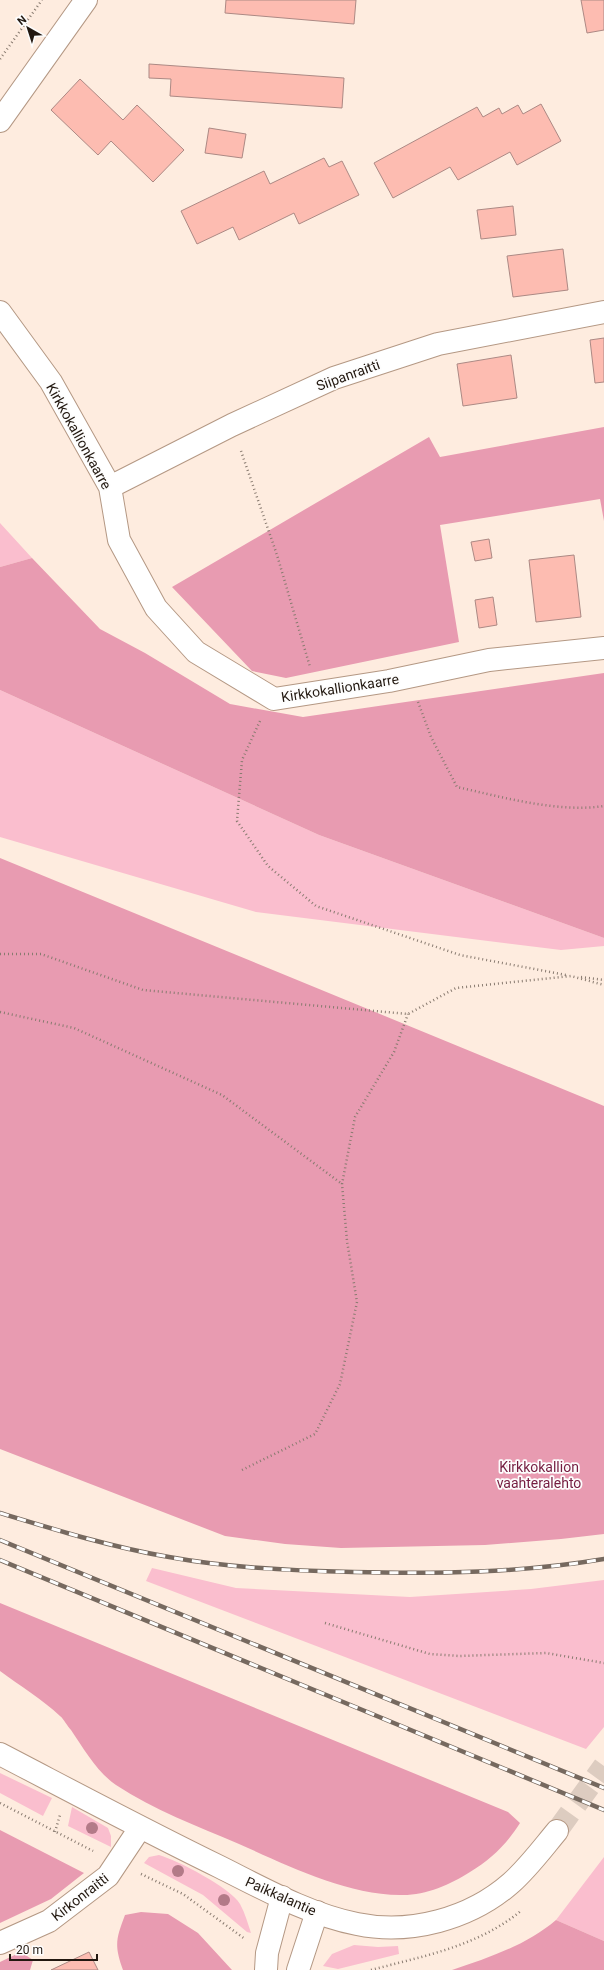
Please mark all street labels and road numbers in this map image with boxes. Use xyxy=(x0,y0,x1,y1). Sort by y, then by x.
street label: Siipanraitti xyxy=(314,356,382,394)
street label: Kirkkokallionkaarre xyxy=(43,380,115,492)
street label: Kirkkokallionkaarre xyxy=(280,671,400,705)
street label: Kirkonraitti xyxy=(48,1870,112,1924)
street label: Paikkalantie xyxy=(243,1873,319,1919)

